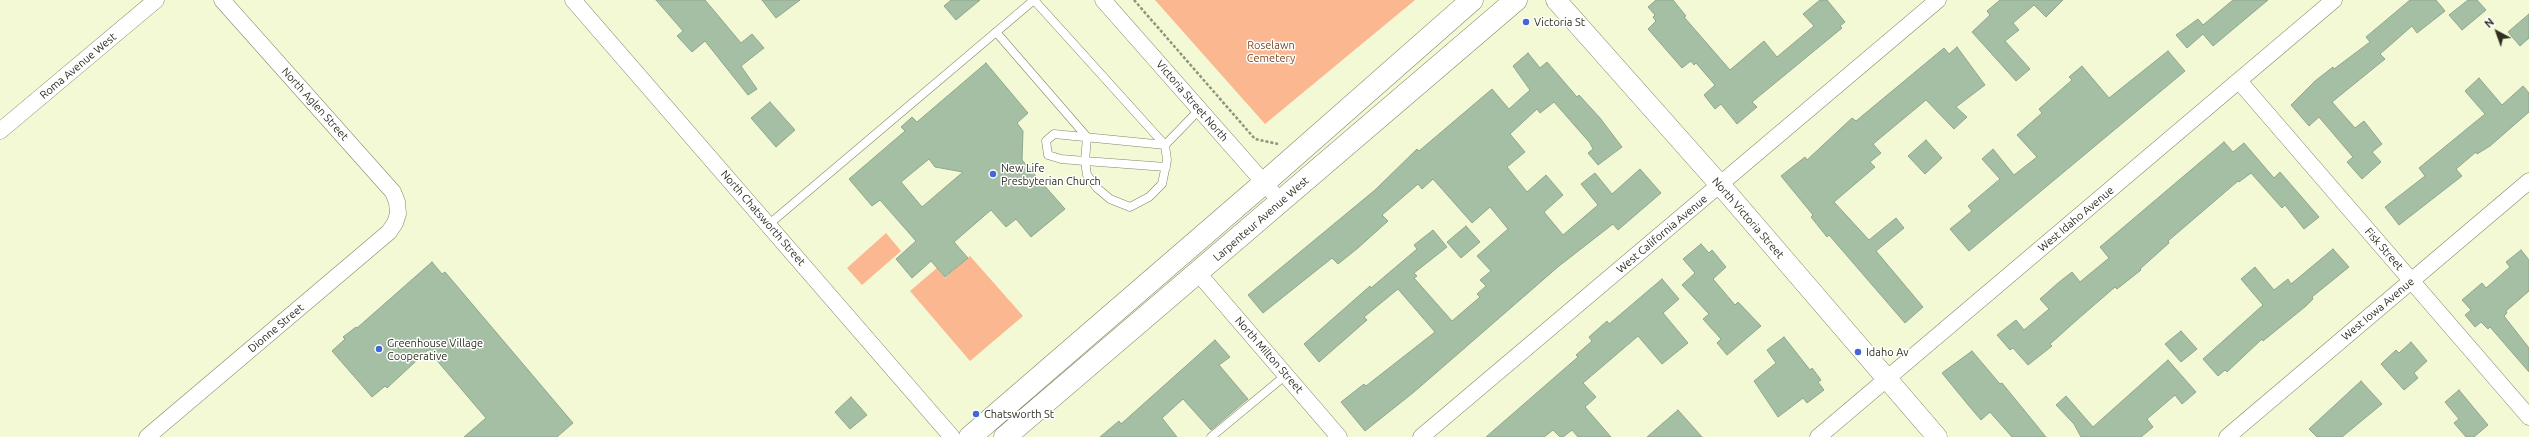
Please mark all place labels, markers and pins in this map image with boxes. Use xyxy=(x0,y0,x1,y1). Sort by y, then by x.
place label: Victoria St xyxy=(1534,15,1585,29)
marker: Victoria St xyxy=(1521,17,1531,27)
place label: New Life Presbyterian Church xyxy=(1001,161,1101,187)
marker: New Life Presbyterian Church xyxy=(988,169,998,179)
place label: Greenhouse Village Cooperative xyxy=(387,336,483,362)
marker: Greenhouse Village Cooperative xyxy=(374,344,384,354)
place label: Idaho Av xyxy=(1866,345,1909,359)
marker: Idaho Av xyxy=(1853,347,1863,357)
place label: Chatsworth St xyxy=(984,407,1054,421)
marker: Chatsworth St xyxy=(971,409,981,419)

